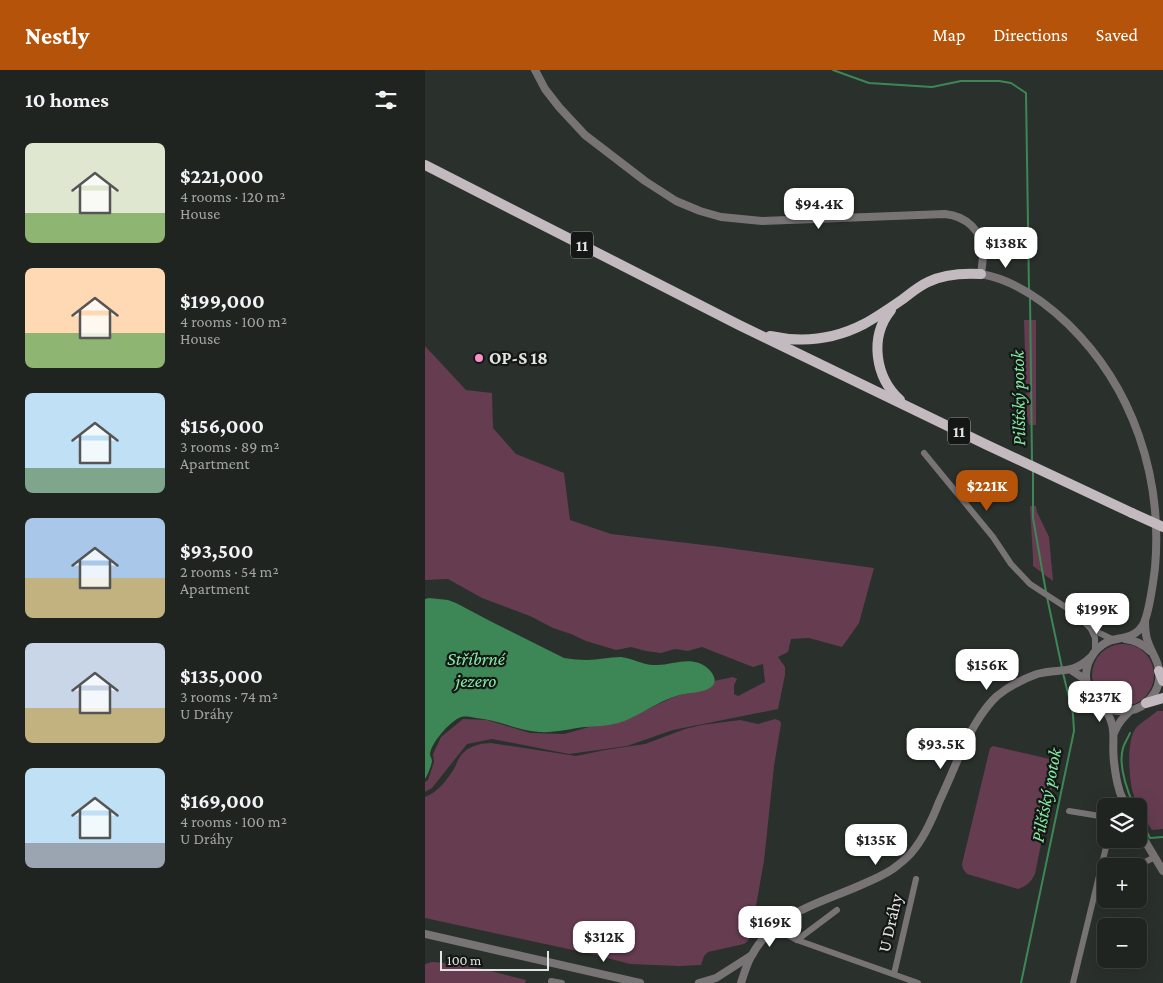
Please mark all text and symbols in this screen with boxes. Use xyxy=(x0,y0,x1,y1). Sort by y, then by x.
text: Nestly xyxy=(25,22,89,49)
text: Map xyxy=(933,25,965,45)
text: Directions xyxy=(993,25,1068,45)
text: Saved xyxy=(1096,25,1138,45)
icon: filters xyxy=(372,86,400,114)
text: 10 homes xyxy=(25,88,109,112)
icon: home xyxy=(65,163,125,223)
text: $221,000 xyxy=(180,164,263,188)
text: 4 rooms · 120 m² xyxy=(180,188,285,205)
pin: $94.4K xyxy=(778,188,860,230)
text: $94.4K xyxy=(795,195,843,212)
text: House xyxy=(180,205,220,222)
pin: $138K xyxy=(971,226,1041,269)
road number: 11 xyxy=(571,232,593,258)
text: $138K xyxy=(985,234,1027,251)
icon: home xyxy=(65,288,125,348)
text: $199,000 xyxy=(180,289,265,313)
text: 4 rooms · 100 m² xyxy=(180,313,287,330)
text: House xyxy=(180,330,220,347)
place label: OP-S 18 xyxy=(489,348,548,368)
water label: Pilšťský potok xyxy=(1007,349,1029,446)
marker: OP-S 18 xyxy=(473,352,485,364)
icon: home xyxy=(65,413,125,473)
text: $156,000 xyxy=(180,414,264,438)
road number: 11 xyxy=(948,418,970,444)
text: 3 rooms · 89 m² xyxy=(180,438,279,455)
text: Apartment xyxy=(180,455,250,472)
pin: $221K xyxy=(952,470,1022,512)
text: $221K xyxy=(967,477,1007,494)
icon: home xyxy=(65,538,125,598)
text: $93,500 xyxy=(180,539,253,563)
text: 2 rooms · 54 m² xyxy=(180,563,279,580)
text: Apartment xyxy=(180,580,250,597)
pin: $199K xyxy=(1062,592,1132,635)
text: $199K xyxy=(1076,600,1118,617)
water label: Stříbrné jezero xyxy=(447,648,507,692)
pin: $156K xyxy=(952,648,1022,691)
text: $156K xyxy=(967,656,1007,673)
icon: home xyxy=(65,663,125,723)
text: $135,000 xyxy=(180,664,263,688)
pin: $237K xyxy=(1065,680,1135,723)
text: 3 rooms · 74 m² xyxy=(180,688,278,705)
text: $237K xyxy=(1079,688,1121,705)
text: U Dráhy xyxy=(180,705,233,722)
pin: $93.5K xyxy=(900,728,982,770)
text: $93.5K xyxy=(918,735,964,752)
water label: Pilšťský potok xyxy=(1027,745,1066,844)
icon: home xyxy=(65,788,125,848)
text: $169,000 xyxy=(180,789,264,813)
map controls xyxy=(1097,798,1147,968)
button: layers xyxy=(1097,798,1147,848)
text: 4 rooms · 100 m² xyxy=(180,813,287,830)
pin: $135K xyxy=(841,824,911,866)
text: U Dráhy xyxy=(180,830,233,847)
text: $135K xyxy=(856,831,896,848)
button: + xyxy=(1097,858,1147,908)
street label: U Dráhy xyxy=(874,891,907,954)
pin: $169K xyxy=(735,906,805,948)
text: $169K xyxy=(749,913,791,930)
button: − xyxy=(1097,918,1147,968)
pin: $312K xyxy=(569,920,639,963)
text: $312K xyxy=(584,928,624,945)
scale bar xyxy=(440,948,549,971)
text: 100 m xyxy=(447,952,481,968)

